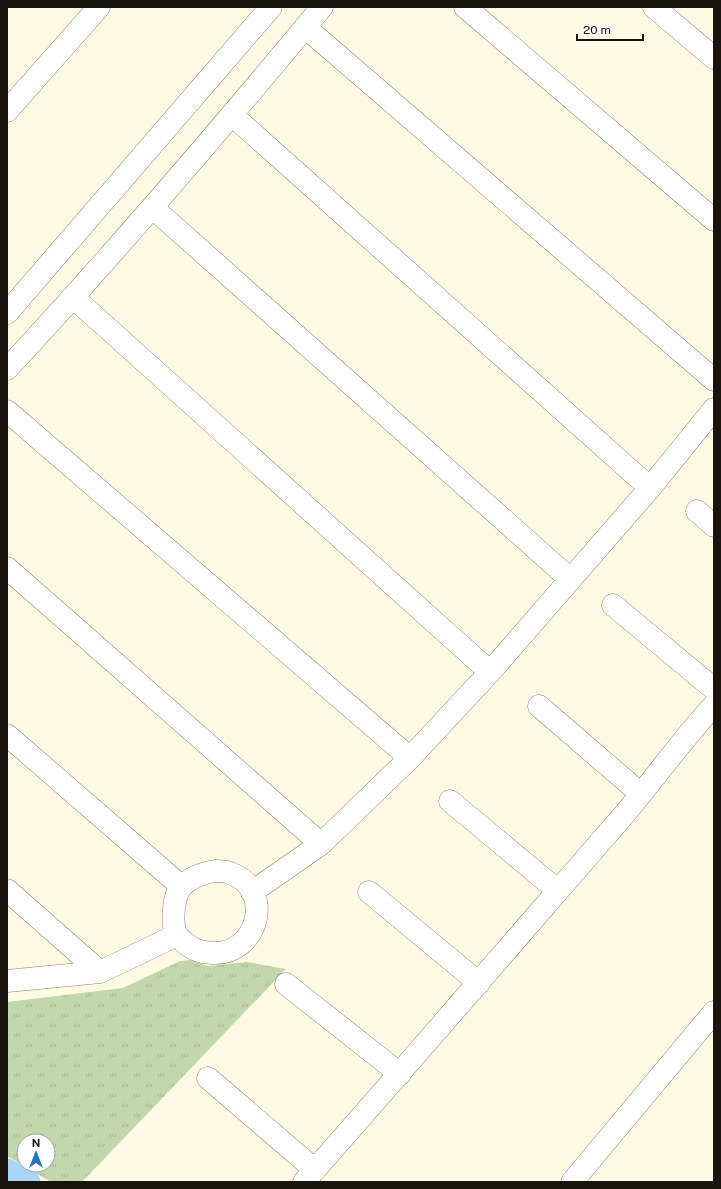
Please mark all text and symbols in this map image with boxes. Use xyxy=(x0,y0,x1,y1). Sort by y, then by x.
scale bar xyxy=(577,16,643,42)
text: 20 m xyxy=(583,23,611,37)
north arrow xyxy=(16,1133,56,1173)
text: N xyxy=(32,1137,40,1149)

